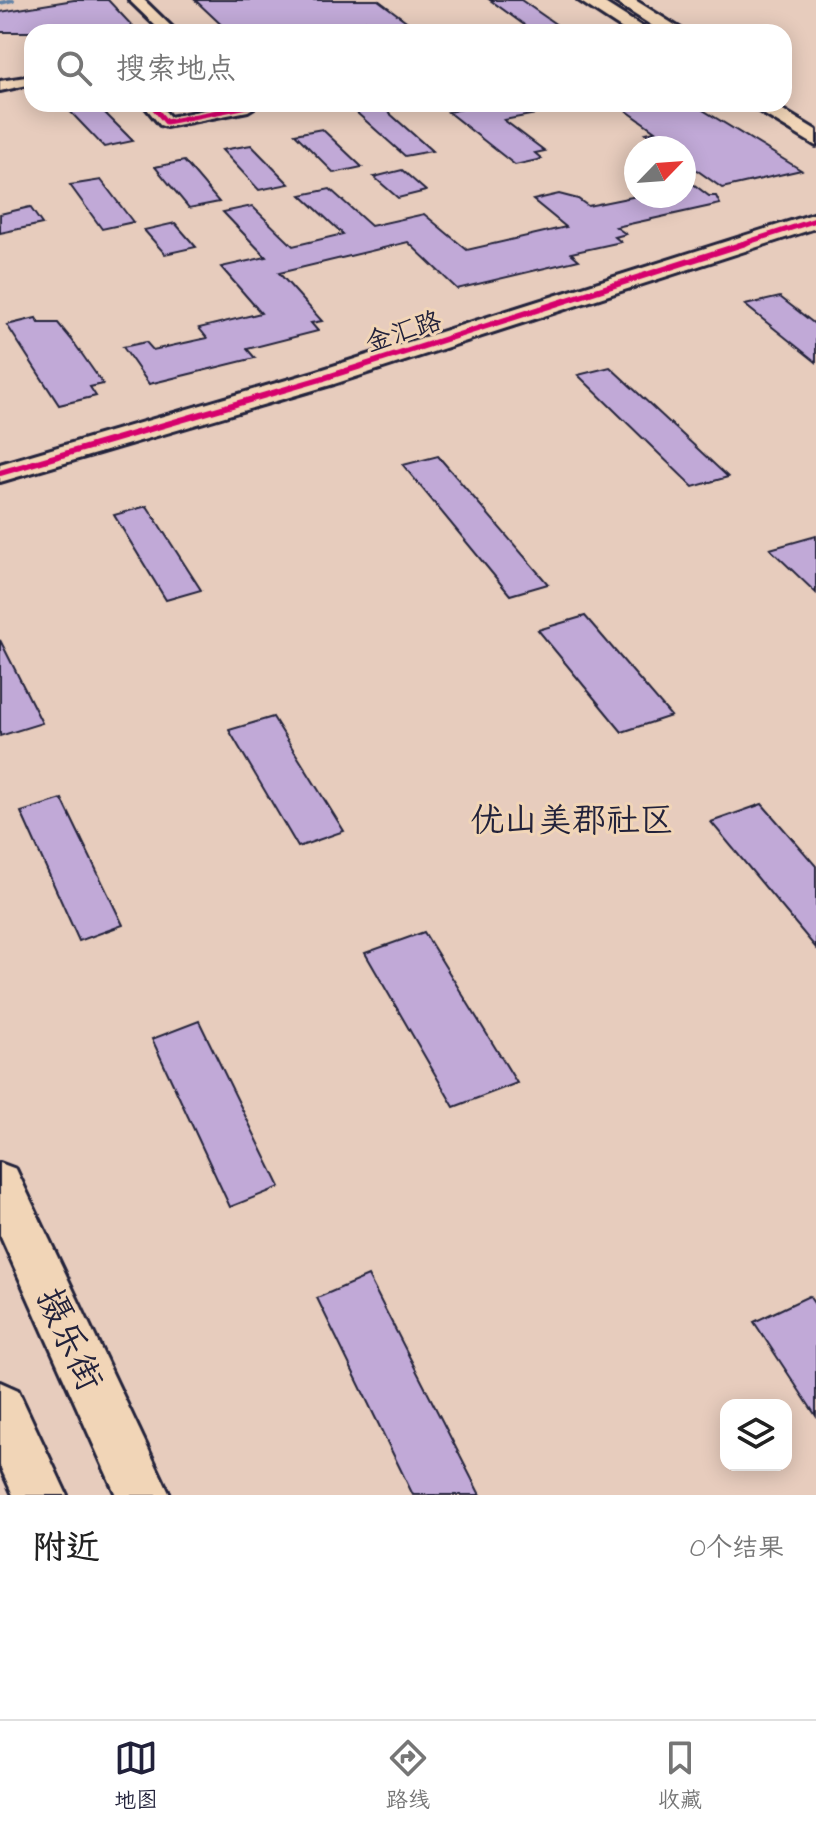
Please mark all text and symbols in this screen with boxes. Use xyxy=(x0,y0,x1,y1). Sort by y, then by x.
search box xyxy=(24,24,792,112)
icon: search xyxy=(52,46,96,90)
text: 搜索地点 xyxy=(116,48,236,90)
north arrow xyxy=(624,136,696,208)
street label: 金汇路 xyxy=(361,303,446,361)
district label: 优山美郡社区 xyxy=(470,797,674,845)
street label: 摄乐街 xyxy=(23,1280,115,1400)
map controls xyxy=(720,1399,792,1471)
button: layers xyxy=(720,1399,792,1471)
text: 附近 xyxy=(32,1524,100,1572)
text: 0个结果 xyxy=(690,1530,784,1566)
tab: 地图 xyxy=(114,1736,158,1816)
tab: 路线 xyxy=(386,1736,430,1816)
tab: 收藏 xyxy=(658,1736,702,1816)

